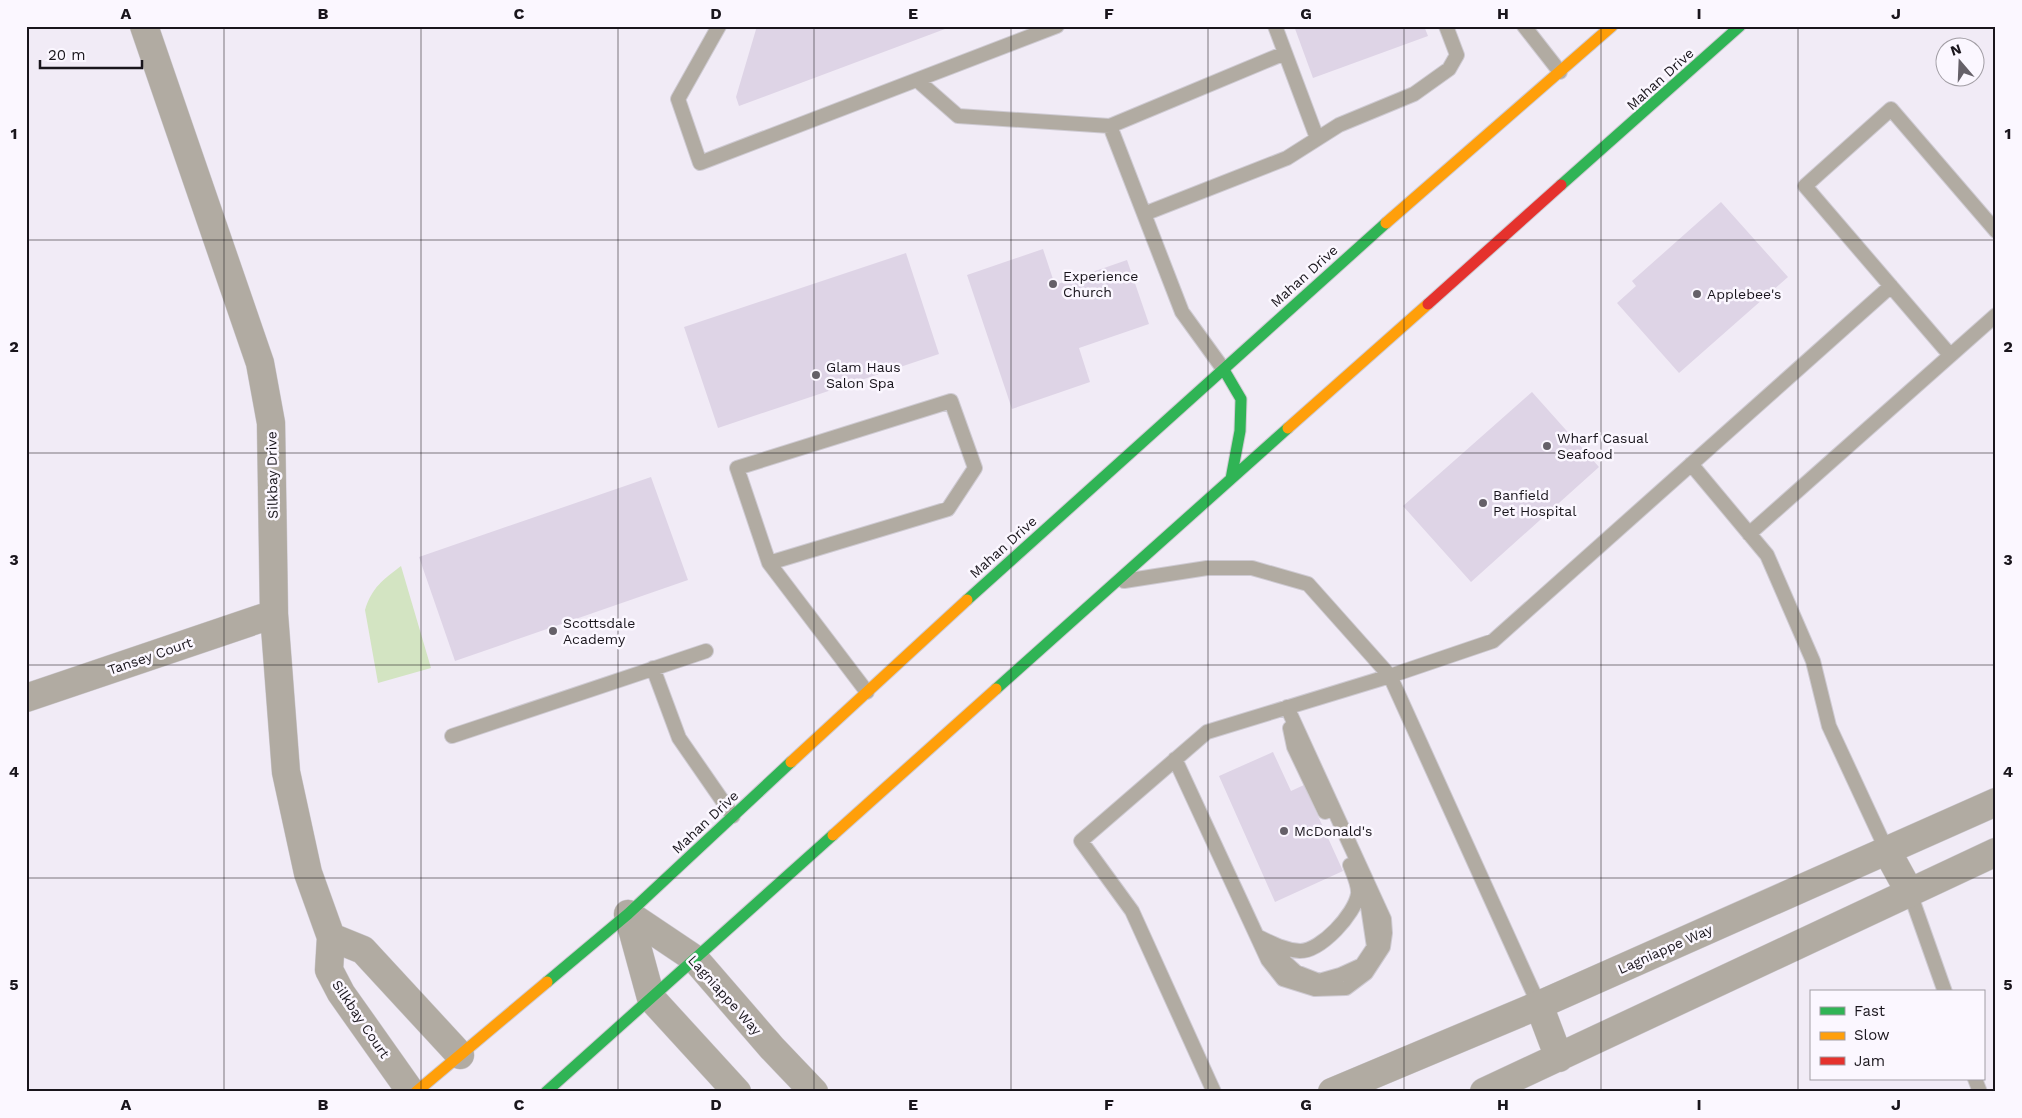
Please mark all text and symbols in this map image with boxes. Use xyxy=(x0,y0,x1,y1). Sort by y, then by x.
text: A xyxy=(121,4,132,23)
text: B xyxy=(318,4,329,23)
text: C xyxy=(514,4,525,23)
text: D xyxy=(710,4,722,23)
text: E xyxy=(908,4,918,23)
text: F xyxy=(1104,4,1114,23)
text: G xyxy=(1300,4,1312,23)
text: H xyxy=(1497,4,1509,23)
text: I xyxy=(1696,4,1702,23)
text: J xyxy=(1891,4,1901,23)
scale bar xyxy=(40,38,142,70)
north arrow xyxy=(1934,38,1984,88)
text: N xyxy=(1948,40,1963,59)
street label: Mahan Drive xyxy=(1623,45,1697,113)
text: 20 m xyxy=(48,46,86,64)
text: 1 xyxy=(11,124,17,143)
text: 1 xyxy=(2005,124,2011,143)
street label: Mahan Drive xyxy=(1267,242,1341,310)
place label: Experience Church xyxy=(1063,268,1138,300)
marker: Experience Church xyxy=(1047,278,1059,290)
place label: Applebee's xyxy=(1707,286,1781,302)
marker: Applebee's xyxy=(1691,288,1703,300)
text: 2 xyxy=(9,337,19,356)
text: 2 xyxy=(2003,337,2013,356)
place label: Glam Haus Salon Spa xyxy=(826,359,901,391)
marker: Glam Haus Salon Spa xyxy=(810,369,822,381)
place label: Wharf Casual Seafood xyxy=(1557,430,1649,462)
street label: Silkbay Drive xyxy=(263,431,281,519)
marker: Wharf Casual Seafood xyxy=(1541,440,1553,452)
place label: Banfield Pet Hospital xyxy=(1493,487,1577,519)
marker: Banfield Pet Hospital xyxy=(1477,497,1489,509)
street label: Mahan Drive xyxy=(966,513,1040,581)
text: 3 xyxy=(9,550,19,569)
text: 3 xyxy=(2003,550,2013,569)
place label: Scottsdale Academy xyxy=(563,615,635,647)
marker: Scottsdale Academy xyxy=(547,625,559,637)
street label: Tansey Court xyxy=(106,634,194,678)
text: 4 xyxy=(9,762,19,781)
text: 4 xyxy=(2003,762,2013,781)
street label: Mahan Drive xyxy=(669,787,741,857)
place label: McDonald's xyxy=(1294,823,1372,839)
marker: McDonald's xyxy=(1278,825,1290,837)
street label: Lagniappe Way xyxy=(1615,921,1715,977)
street label: Lagniappe Way xyxy=(685,952,766,1039)
text: 5 xyxy=(9,975,19,994)
text: 5 xyxy=(2003,975,2013,994)
street label: Silkbay Court xyxy=(329,977,393,1061)
legend xyxy=(1810,990,1984,1080)
text: Fast xyxy=(1854,1002,1886,1020)
text: Slow xyxy=(1854,1026,1890,1044)
text: Jam xyxy=(1854,1052,1885,1070)
text: A xyxy=(121,1095,132,1114)
text: B xyxy=(318,1095,329,1114)
text: C xyxy=(514,1095,525,1114)
text: D xyxy=(710,1095,722,1114)
text: E xyxy=(908,1095,918,1114)
text: F xyxy=(1104,1095,1114,1114)
text: G xyxy=(1300,1095,1312,1114)
text: H xyxy=(1497,1095,1509,1114)
text: I xyxy=(1696,1095,1702,1114)
text: J xyxy=(1891,1095,1901,1114)

